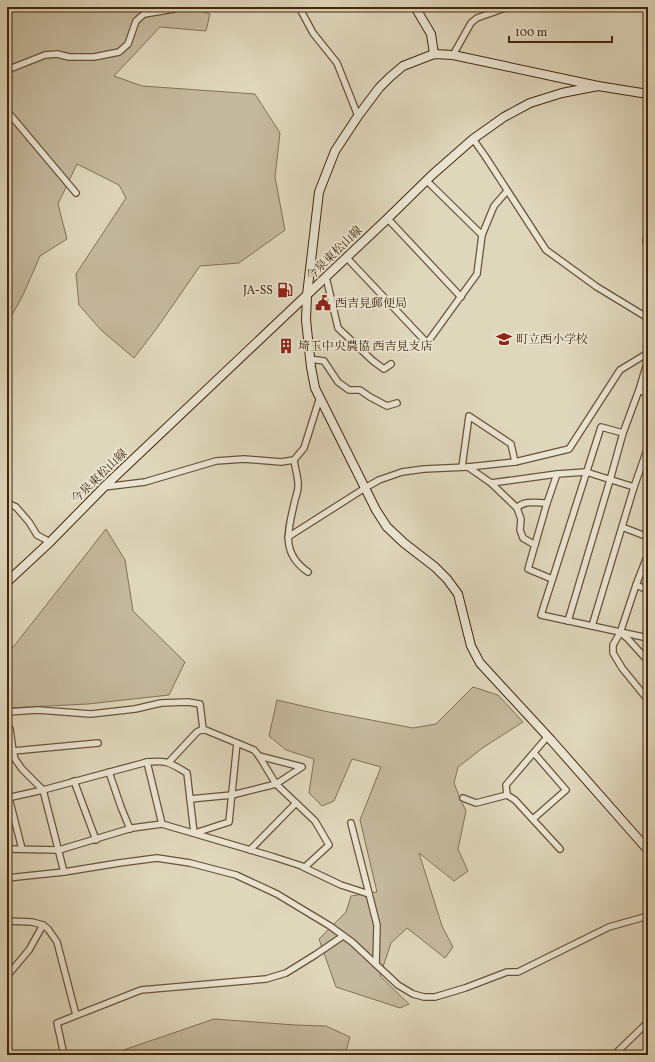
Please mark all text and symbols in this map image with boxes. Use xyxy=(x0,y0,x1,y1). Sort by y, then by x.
scale bar xyxy=(509,18,612,44)
text: 100 m xyxy=(515,25,548,41)
street label: 今泉東松山線 xyxy=(303,223,366,284)
fuel station icon: JA-SS xyxy=(276,281,294,299)
place label: JA-SS xyxy=(243,283,273,299)
public building icon: 西吉見郵便局 xyxy=(314,294,332,312)
place label: 西吉見郵便局 xyxy=(335,296,407,312)
school or university icon: 町立西小学校 xyxy=(495,330,513,348)
place label: 町立西小学校 xyxy=(516,332,588,348)
building icon: 埼玉中央農協 西吉見支店 xyxy=(277,337,295,355)
place label: 埼玉中央農協 西吉見支店 xyxy=(298,339,432,355)
street label: 今泉東松山線 xyxy=(68,446,131,507)

